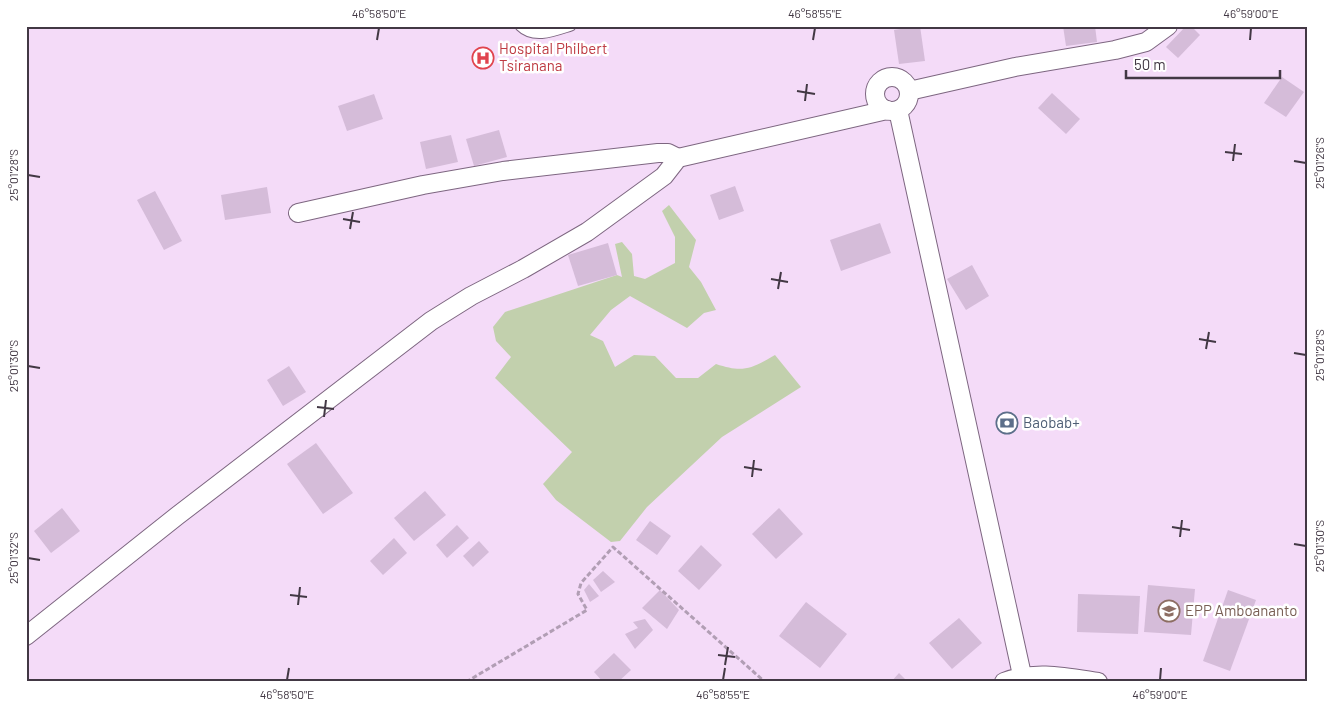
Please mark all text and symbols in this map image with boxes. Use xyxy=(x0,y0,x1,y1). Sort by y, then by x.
text: 46°58'50"E xyxy=(352,6,406,20)
text: 46°58'55"E xyxy=(788,6,842,20)
text: 46°59'00"E xyxy=(1223,6,1279,20)
place label: Hospital Philbert Tsiranana xyxy=(499,39,607,74)
hospital icon: Hospital Philbert Tsiranana xyxy=(471,46,495,70)
scale bar xyxy=(1126,48,1280,80)
text: 50 m xyxy=(1134,55,1166,73)
text: 25°01'26"S xyxy=(1312,137,1326,189)
text: 25°01'28"S xyxy=(6,149,20,201)
text: 25°01'28"S xyxy=(1312,329,1326,381)
text: 25°01'30"S xyxy=(6,340,20,392)
bank icon: Baobab+ xyxy=(995,411,1019,435)
place label: Baobab+ xyxy=(1023,413,1080,431)
text: 25°01'30"S xyxy=(1312,520,1326,572)
text: 25°01'32"S xyxy=(6,532,20,584)
school or university icon: EPP Amboananto xyxy=(1157,599,1181,623)
place label: EPP Amboananto xyxy=(1185,601,1298,619)
text: 46°58'50"E xyxy=(260,687,314,701)
text: 46°58'55"E xyxy=(696,687,750,701)
text: 46°59'00"E xyxy=(1132,687,1188,701)

